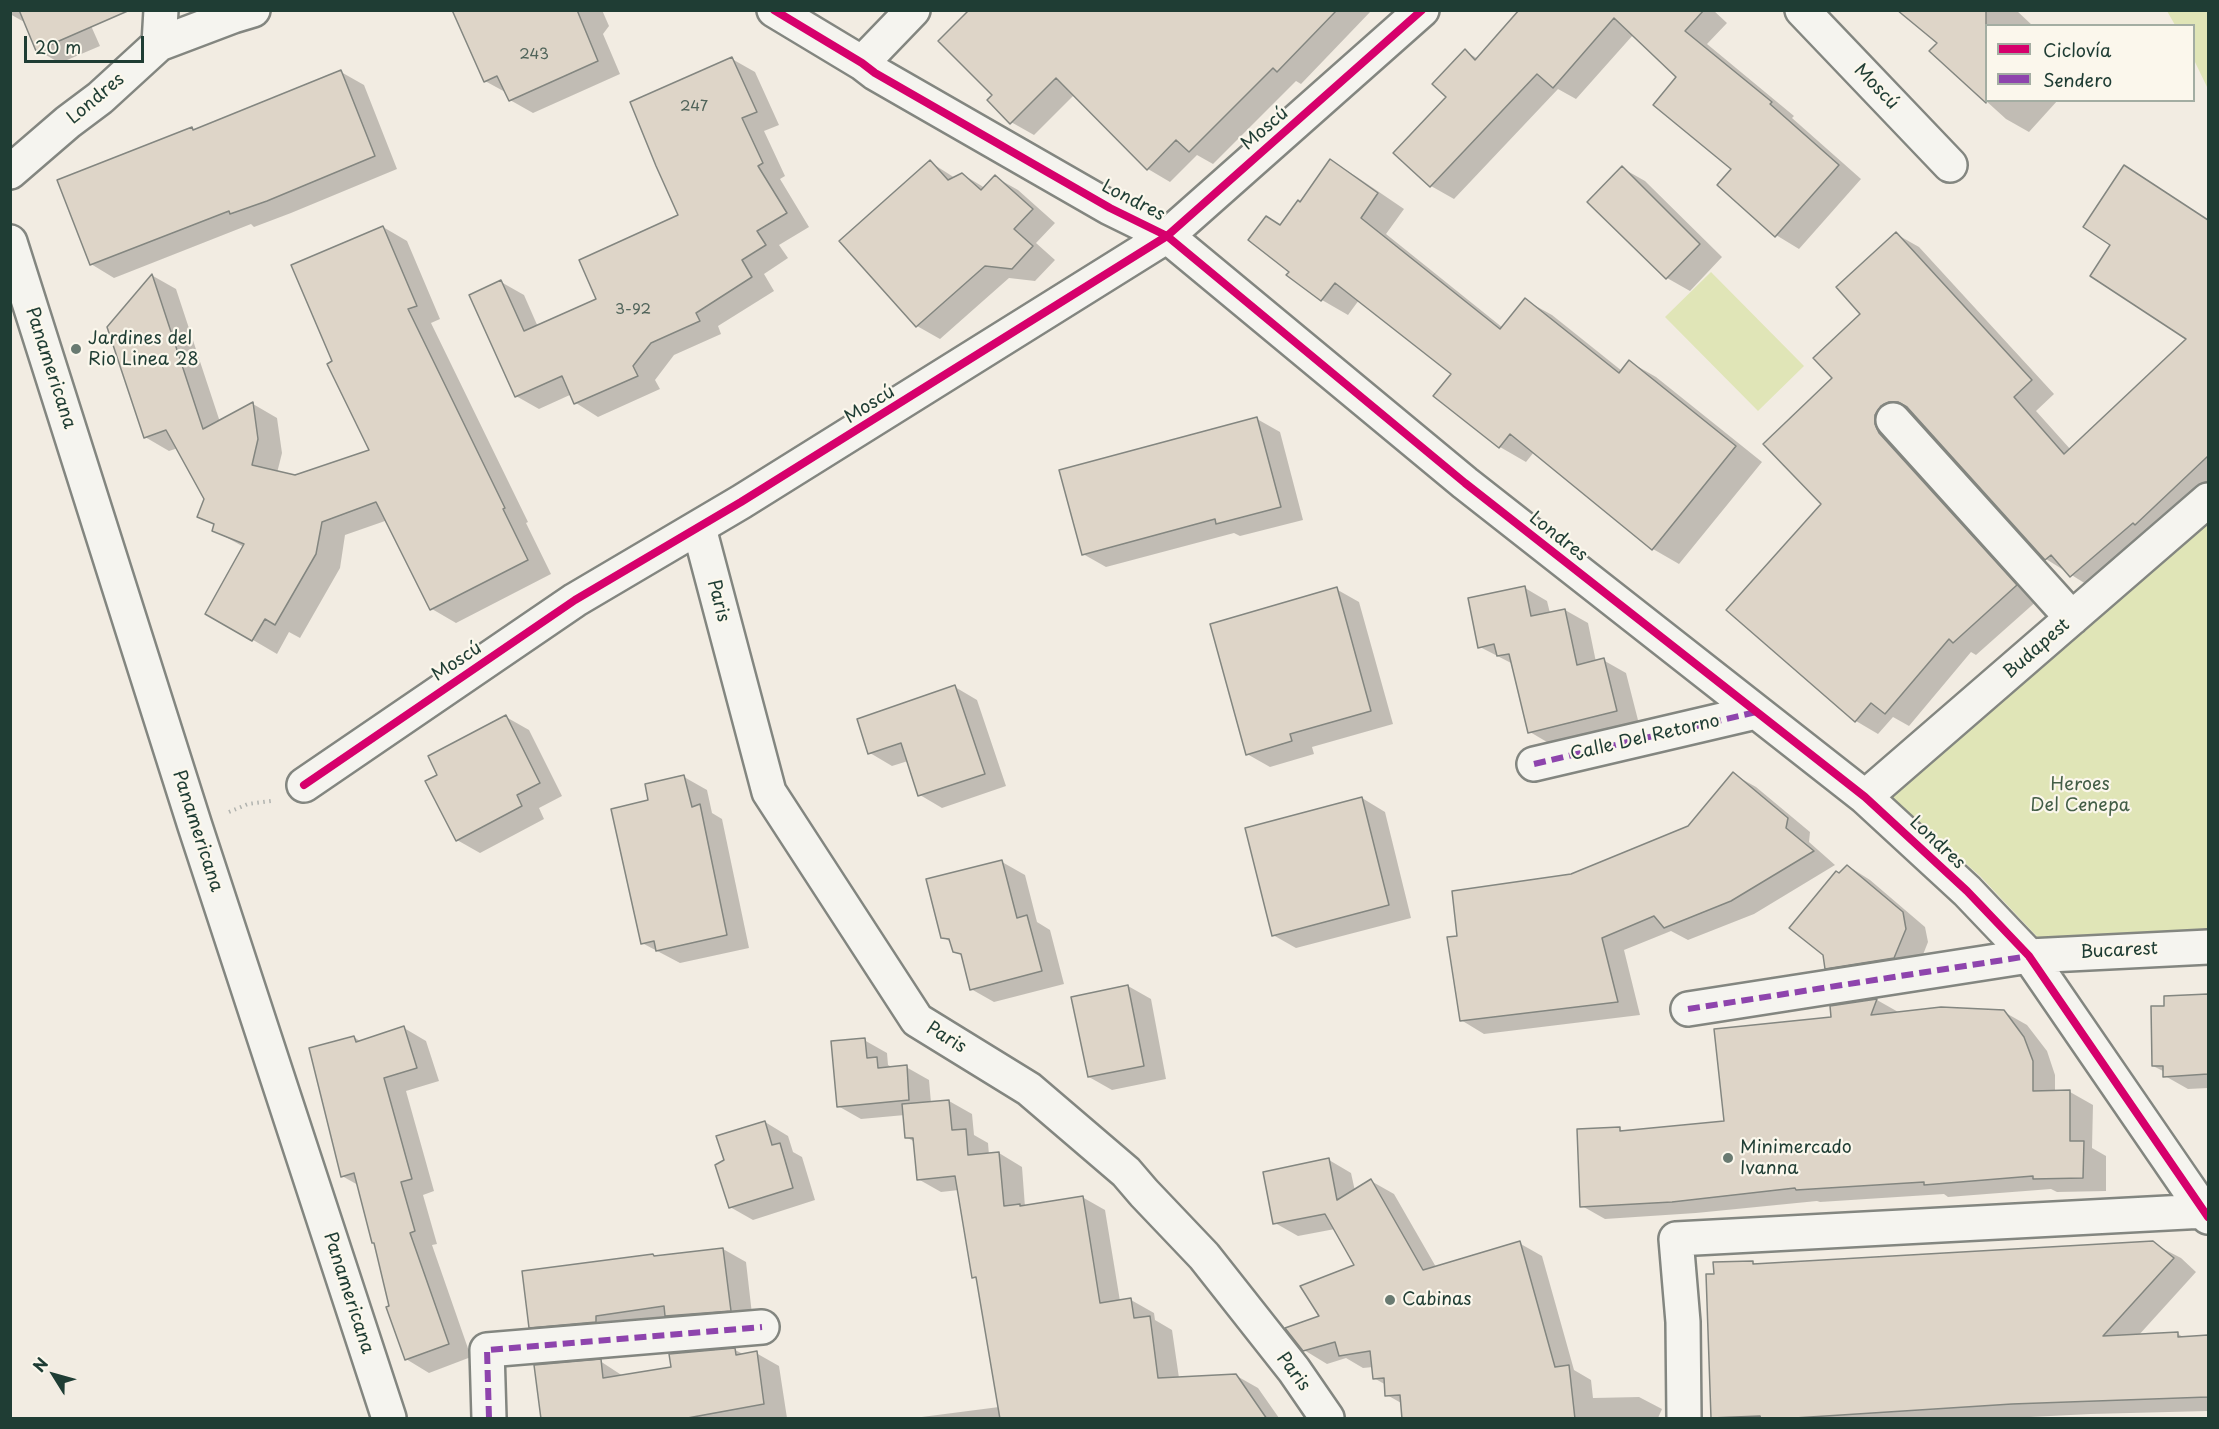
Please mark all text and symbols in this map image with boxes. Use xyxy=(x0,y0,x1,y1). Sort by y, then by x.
scale bar xyxy=(27,24,147,62)
legend xyxy=(1985,24,2195,102)
text: 20 m xyxy=(35,33,81,60)
text: Ciclovía xyxy=(2043,36,2111,63)
house number: 243 xyxy=(519,46,549,64)
street label: Moscú xyxy=(1849,60,1903,114)
text: Sendero xyxy=(2043,66,2112,93)
street label: Londres xyxy=(63,69,129,129)
house number: 247 xyxy=(680,98,708,116)
street label: Moscú xyxy=(1237,103,1293,155)
street label: Londres xyxy=(1098,176,1168,226)
house number: 3-92 xyxy=(615,301,651,319)
street label: Panamericana xyxy=(20,304,80,432)
place label: Jardines del Rio Linea 28 xyxy=(88,328,199,370)
marker: Jardines del Rio Linea 28 xyxy=(69,342,83,356)
street label: Moscú xyxy=(841,381,899,429)
street label: Londres xyxy=(1525,508,1591,566)
street label: Paris xyxy=(702,578,734,624)
street label: Budapest xyxy=(1999,614,2075,684)
street label: Moscú xyxy=(428,638,486,686)
street label: Calle Del Retorno xyxy=(1568,710,1722,766)
street label: Panamericana xyxy=(167,767,227,895)
park label: Heroes Del Cenepa xyxy=(2030,774,2130,816)
street label: Londres xyxy=(1905,812,1969,874)
street label: Bucarest xyxy=(2080,938,2158,964)
street label: Paris xyxy=(922,1018,970,1058)
place label: Minimercado Ivanna xyxy=(1740,1137,1852,1180)
marker: Minimercado Ivanna xyxy=(1721,1151,1735,1165)
street label: Panamericana xyxy=(318,1229,378,1357)
place label: Cabinas xyxy=(1402,1289,1471,1311)
marker: Cabinas xyxy=(1383,1293,1397,1307)
north arrow xyxy=(24,1345,84,1405)
street label: Paris xyxy=(1272,1348,1314,1396)
text: N xyxy=(26,1352,53,1376)

